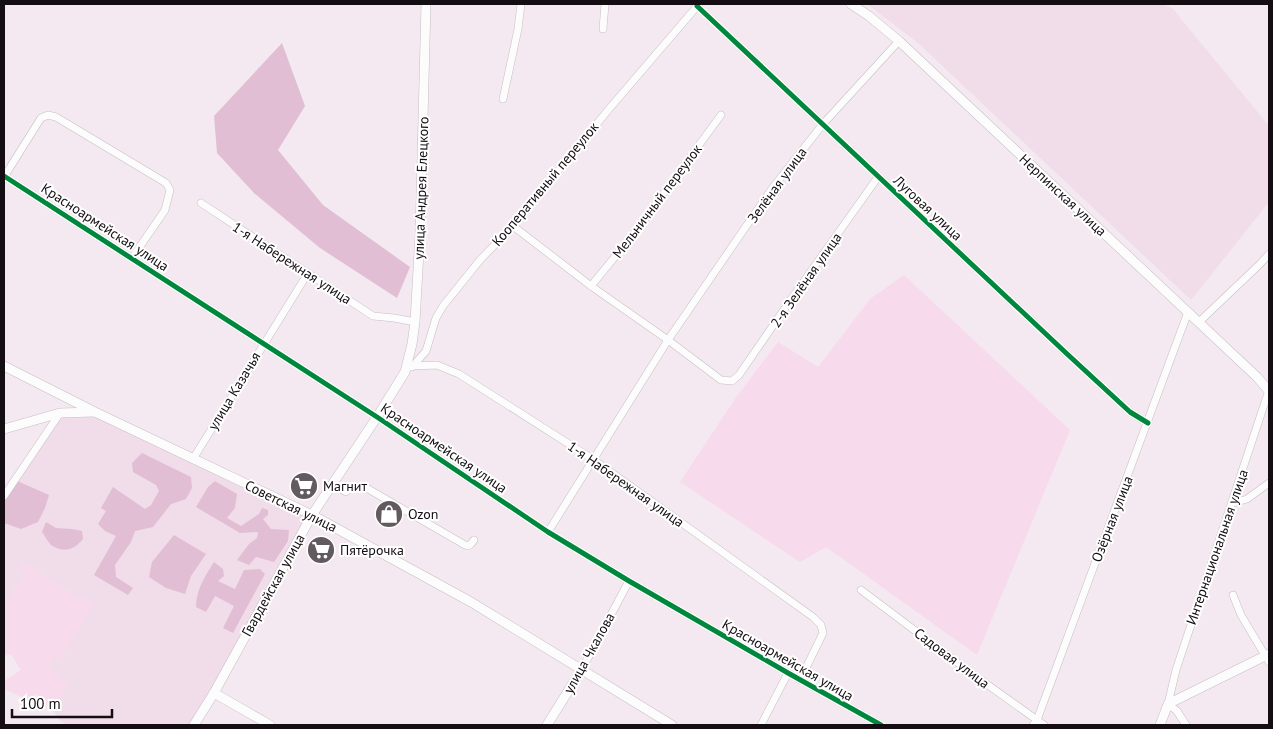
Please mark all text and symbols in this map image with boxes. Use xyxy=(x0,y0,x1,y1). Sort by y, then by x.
street label: улица Андрея Елецкого xyxy=(410,116,432,260)
street label: Кооперативный переулок xyxy=(488,118,602,250)
street label: Мельничный переулок xyxy=(608,140,706,262)
street label: Зелёная улица xyxy=(744,144,810,226)
street label: Нерпинская улица xyxy=(1016,150,1110,240)
street label: Луговая улица xyxy=(889,171,966,245)
street label: Красноармейская улица xyxy=(38,179,172,275)
street label: 1-я Набережная улица xyxy=(229,218,355,308)
street label: 2-я Зелёная улица xyxy=(766,229,846,331)
street label: улица Казачья xyxy=(204,349,264,433)
street label: Красноармейская улица xyxy=(377,399,511,497)
street label: 1-я Набережная улица xyxy=(564,437,688,531)
street label: Интернациональная улица xyxy=(1182,467,1252,627)
supermarket icon: Магнит xyxy=(289,471,319,501)
street label: Озёрная улица xyxy=(1087,473,1137,565)
street label: Советская улица xyxy=(242,476,340,536)
place label: Магнит xyxy=(323,477,367,495)
shop icon: Ozon xyxy=(374,499,404,529)
place label: Ozon xyxy=(408,505,438,523)
street label: Гвардейская улица xyxy=(237,531,309,639)
supermarket icon: Пятёрочка xyxy=(306,535,336,565)
place label: Пятёрочка xyxy=(340,541,404,559)
street label: улица Чкалова xyxy=(559,609,619,697)
street label: Красноармейская улица xyxy=(719,615,857,705)
street label: Садовая улица xyxy=(911,624,993,692)
scale bar xyxy=(12,686,112,718)
text: 100 m xyxy=(20,694,61,713)

